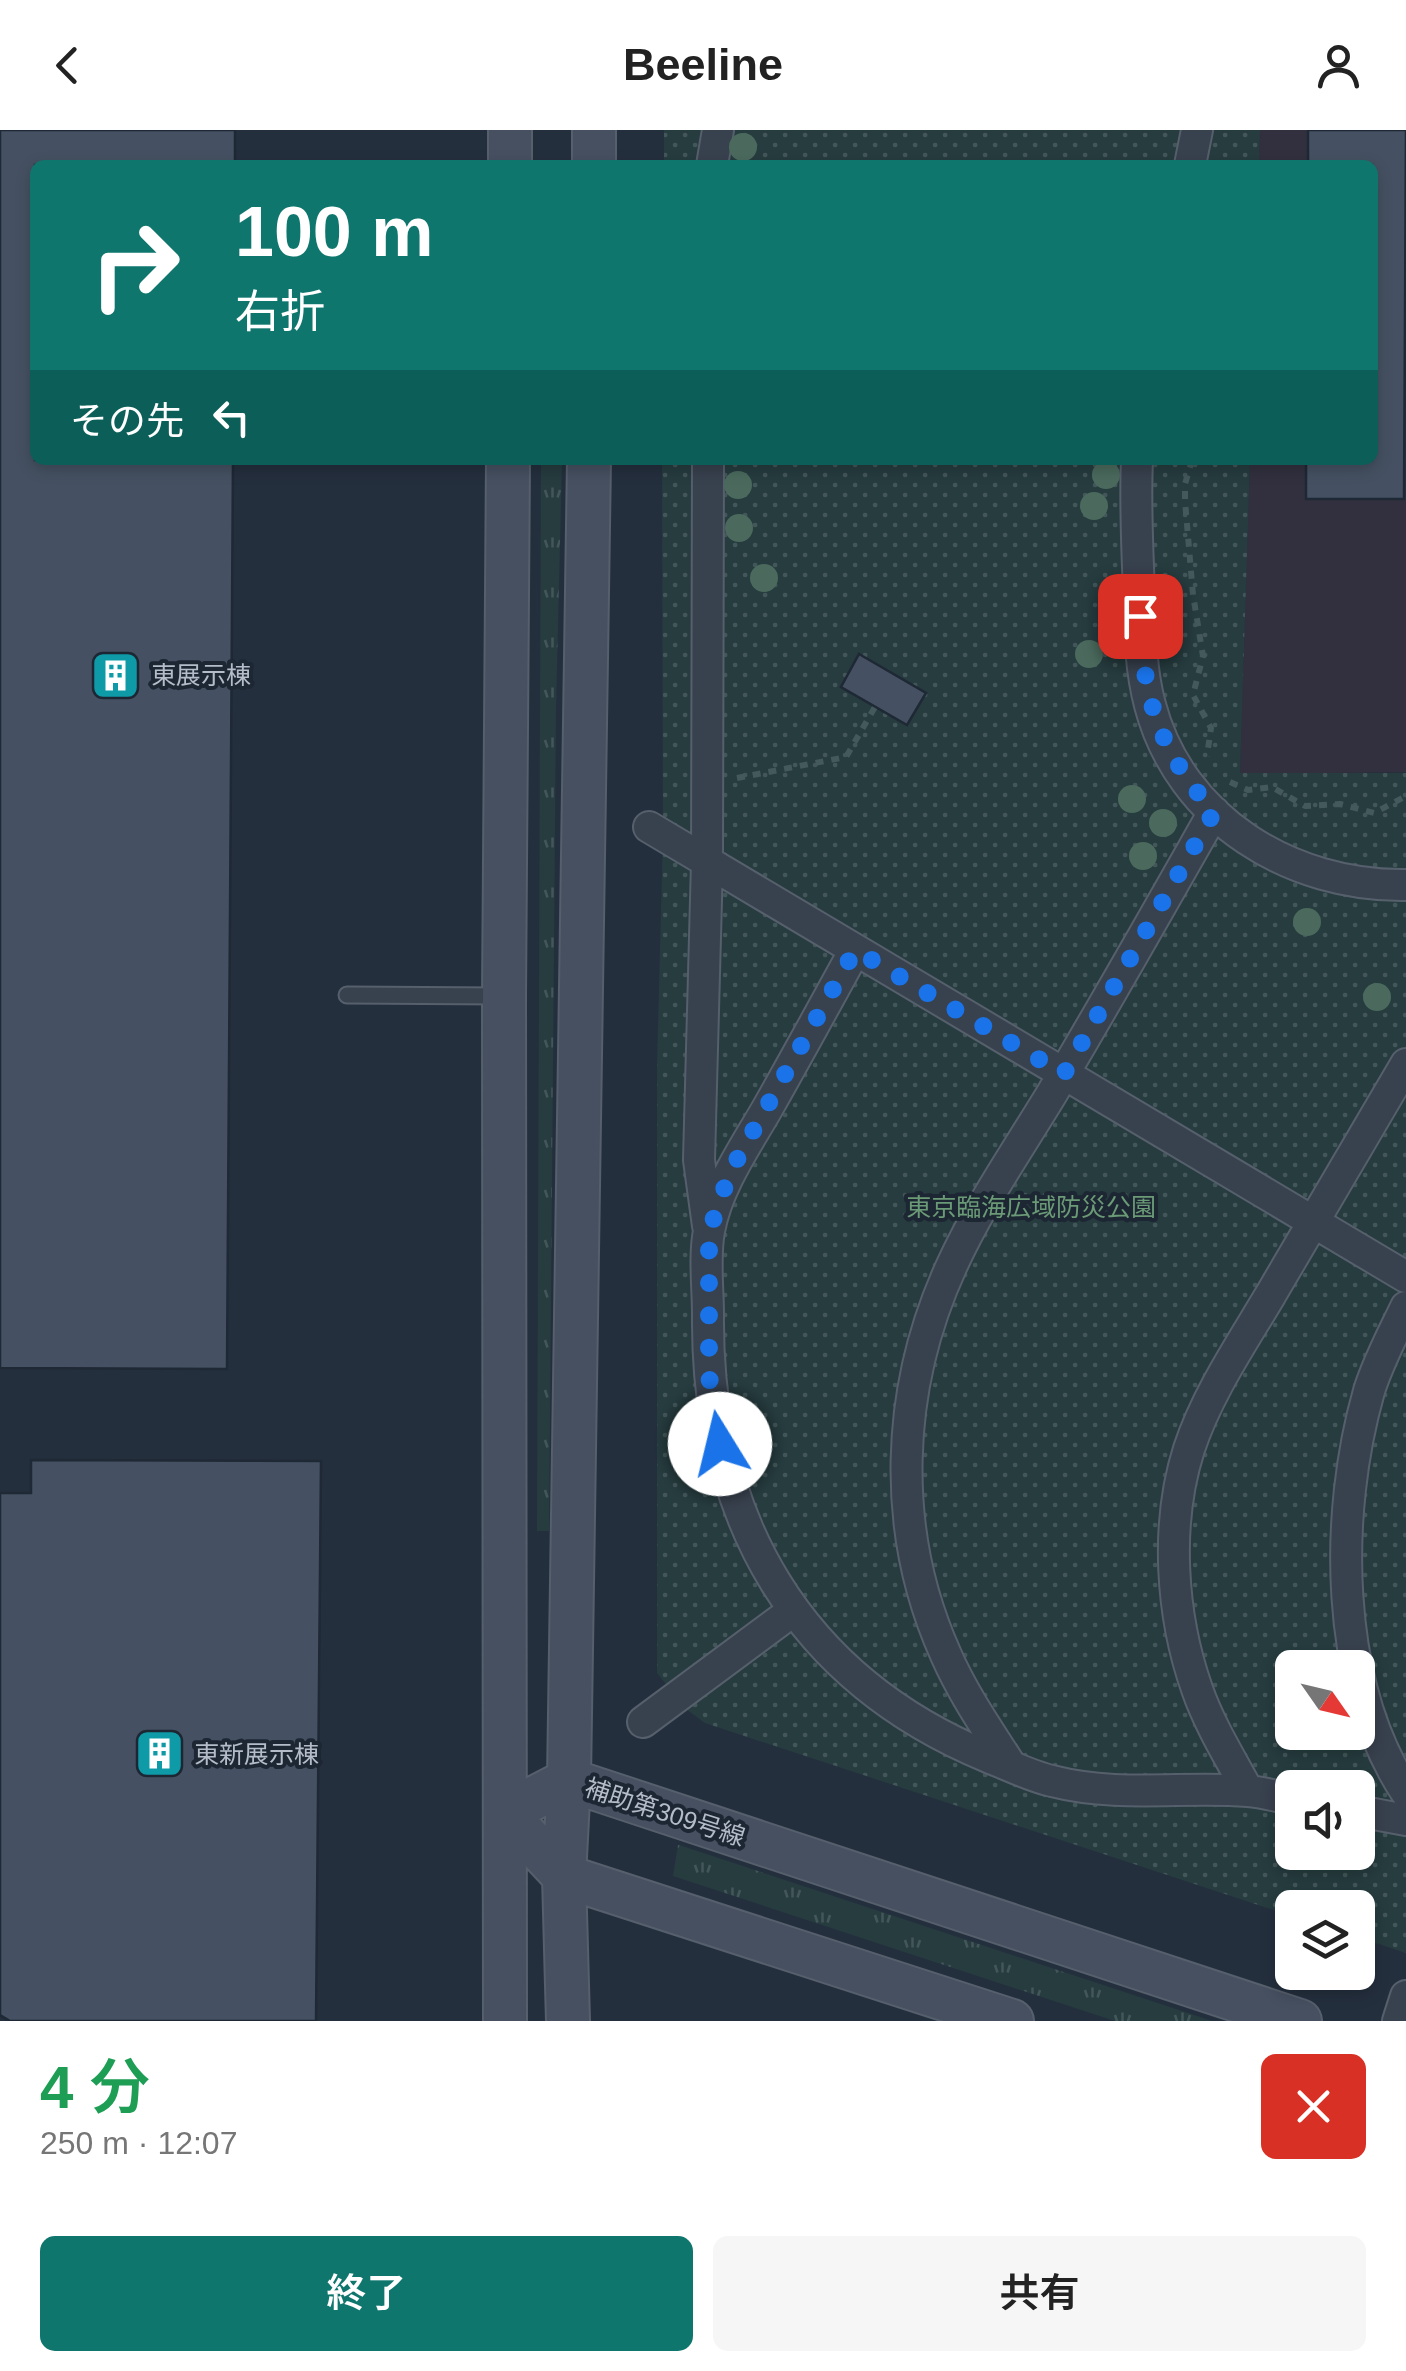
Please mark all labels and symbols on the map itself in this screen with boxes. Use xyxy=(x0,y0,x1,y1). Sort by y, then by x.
pin xyxy=(1098,574,1183,659)
building icon: 東展示棟 xyxy=(90,649,142,701)
place label: 東展示棟 xyxy=(151,661,251,689)
park label: 東京臨海広域防災公園 xyxy=(906,1193,1156,1221)
position arrow xyxy=(668,1392,772,1496)
north arrow xyxy=(1275,1650,1375,1750)
building icon: 東新展示棟 xyxy=(133,1728,185,1780)
place label: 東新展示棟 xyxy=(194,1740,319,1768)
street label: 補助第309号線 xyxy=(581,1773,749,1851)

